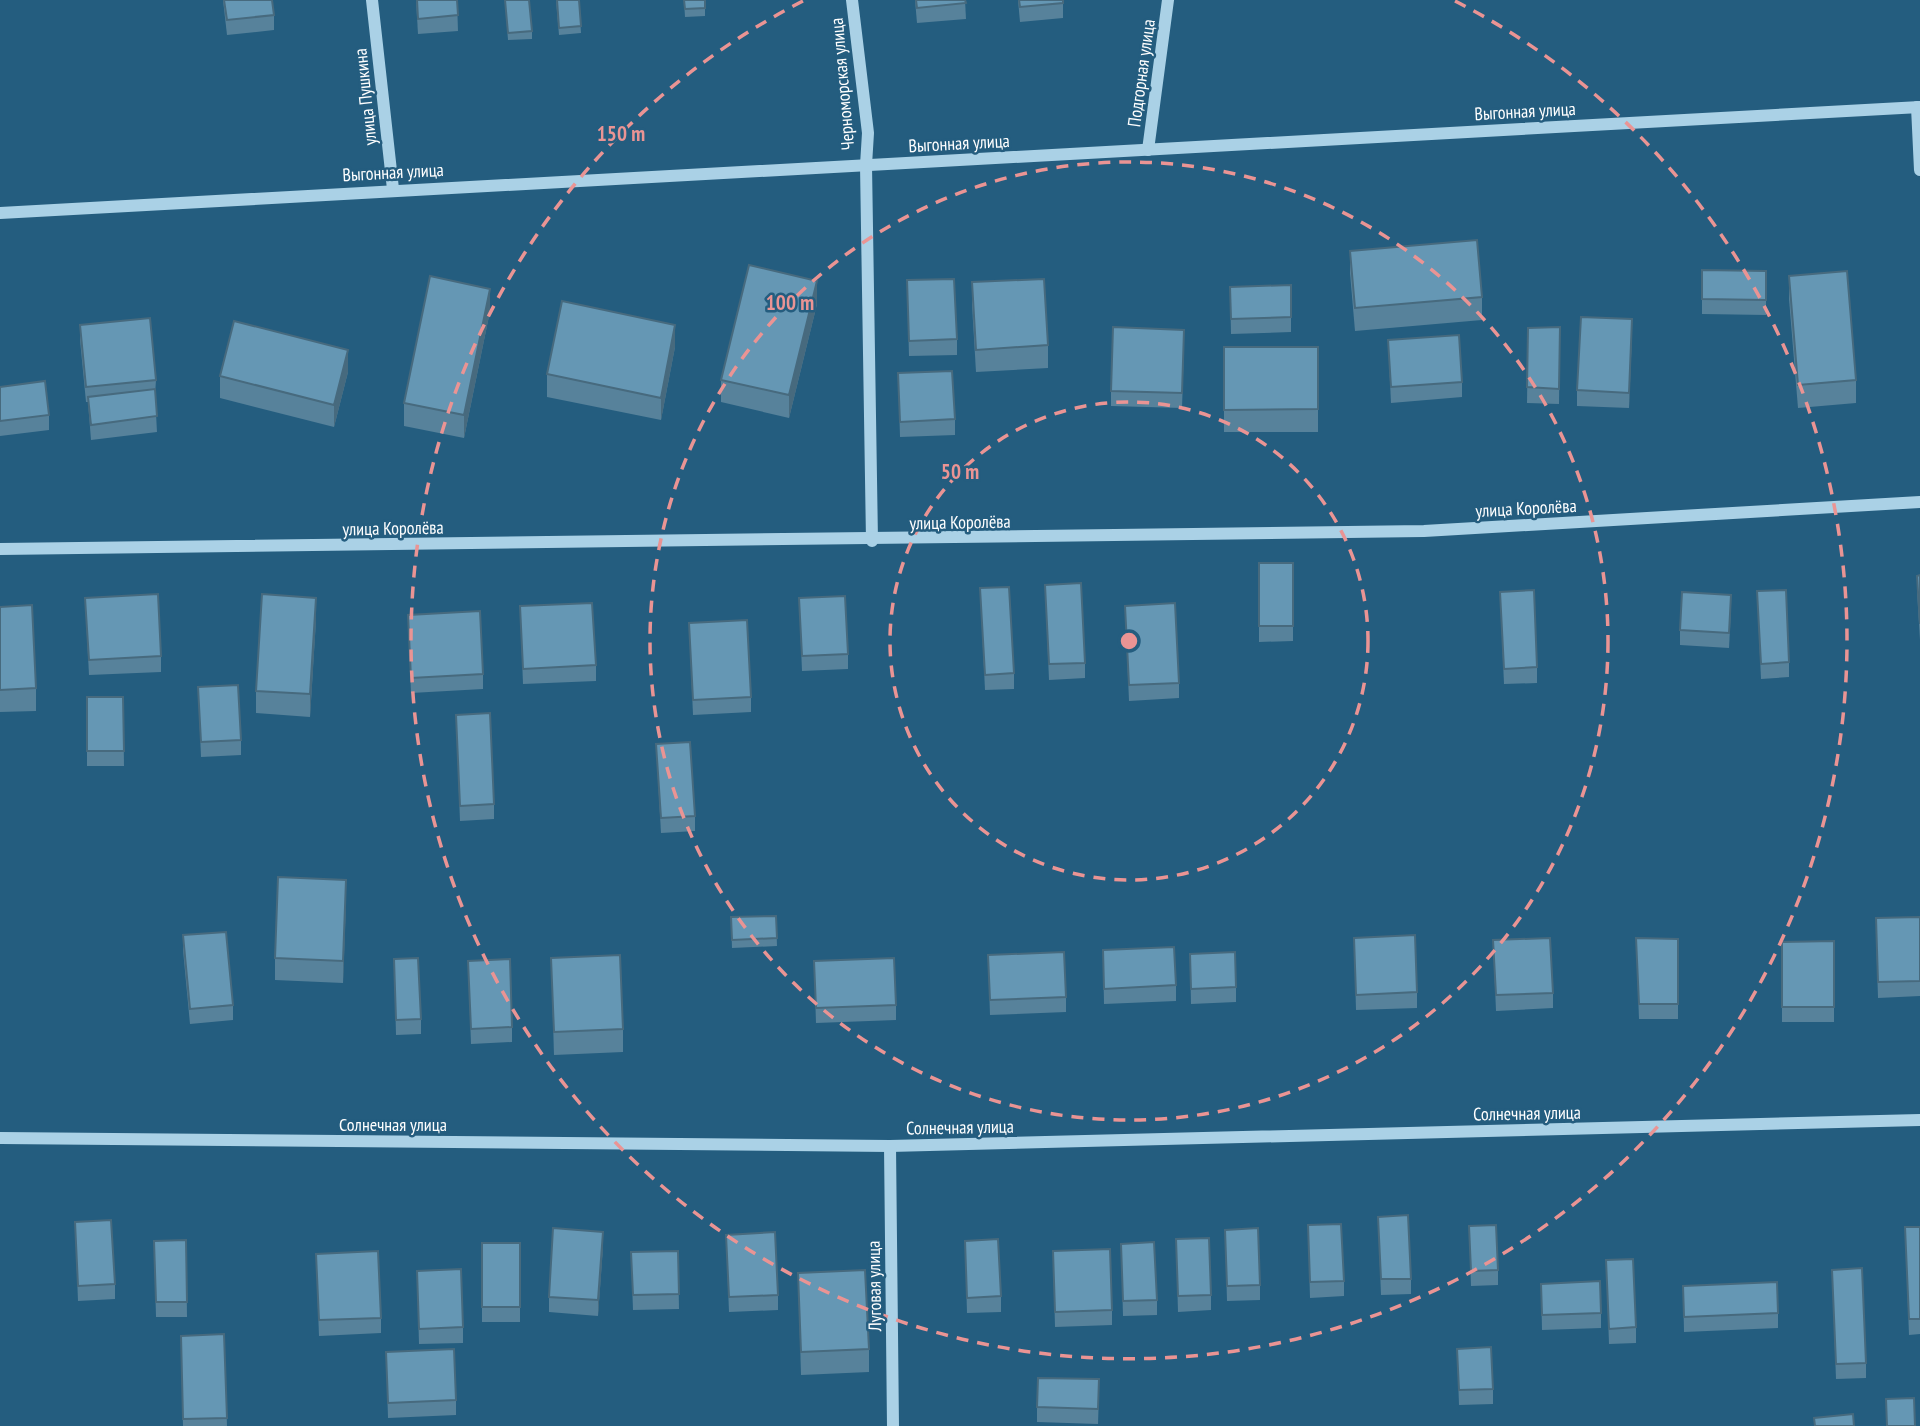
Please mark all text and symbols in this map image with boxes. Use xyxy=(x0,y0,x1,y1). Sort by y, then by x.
street label: Черноморская улица xyxy=(825,17,859,151)
street label: Подгорная улица xyxy=(1122,18,1160,128)
street label: улица Пушкина xyxy=(348,47,382,147)
street label: Выгонная улица xyxy=(1474,97,1576,125)
text: 150 m xyxy=(597,120,645,147)
street label: Выгонная улица xyxy=(908,129,1010,157)
street label: Выгонная улица xyxy=(342,158,444,186)
text: 100 m xyxy=(766,289,814,316)
text: 50 m xyxy=(941,458,979,485)
street label: улица Королёва xyxy=(1475,494,1577,522)
street label: улица Королёва xyxy=(909,510,1011,534)
street label: улица Королёва xyxy=(342,516,444,540)
centre of rings xyxy=(1117,629,1141,653)
street label: Солнечная улица xyxy=(1473,1101,1581,1125)
street label: Солнечная улица xyxy=(339,1113,447,1136)
street label: Солнечная улица xyxy=(906,1115,1014,1139)
street label: Луговая улица xyxy=(862,1240,886,1333)

